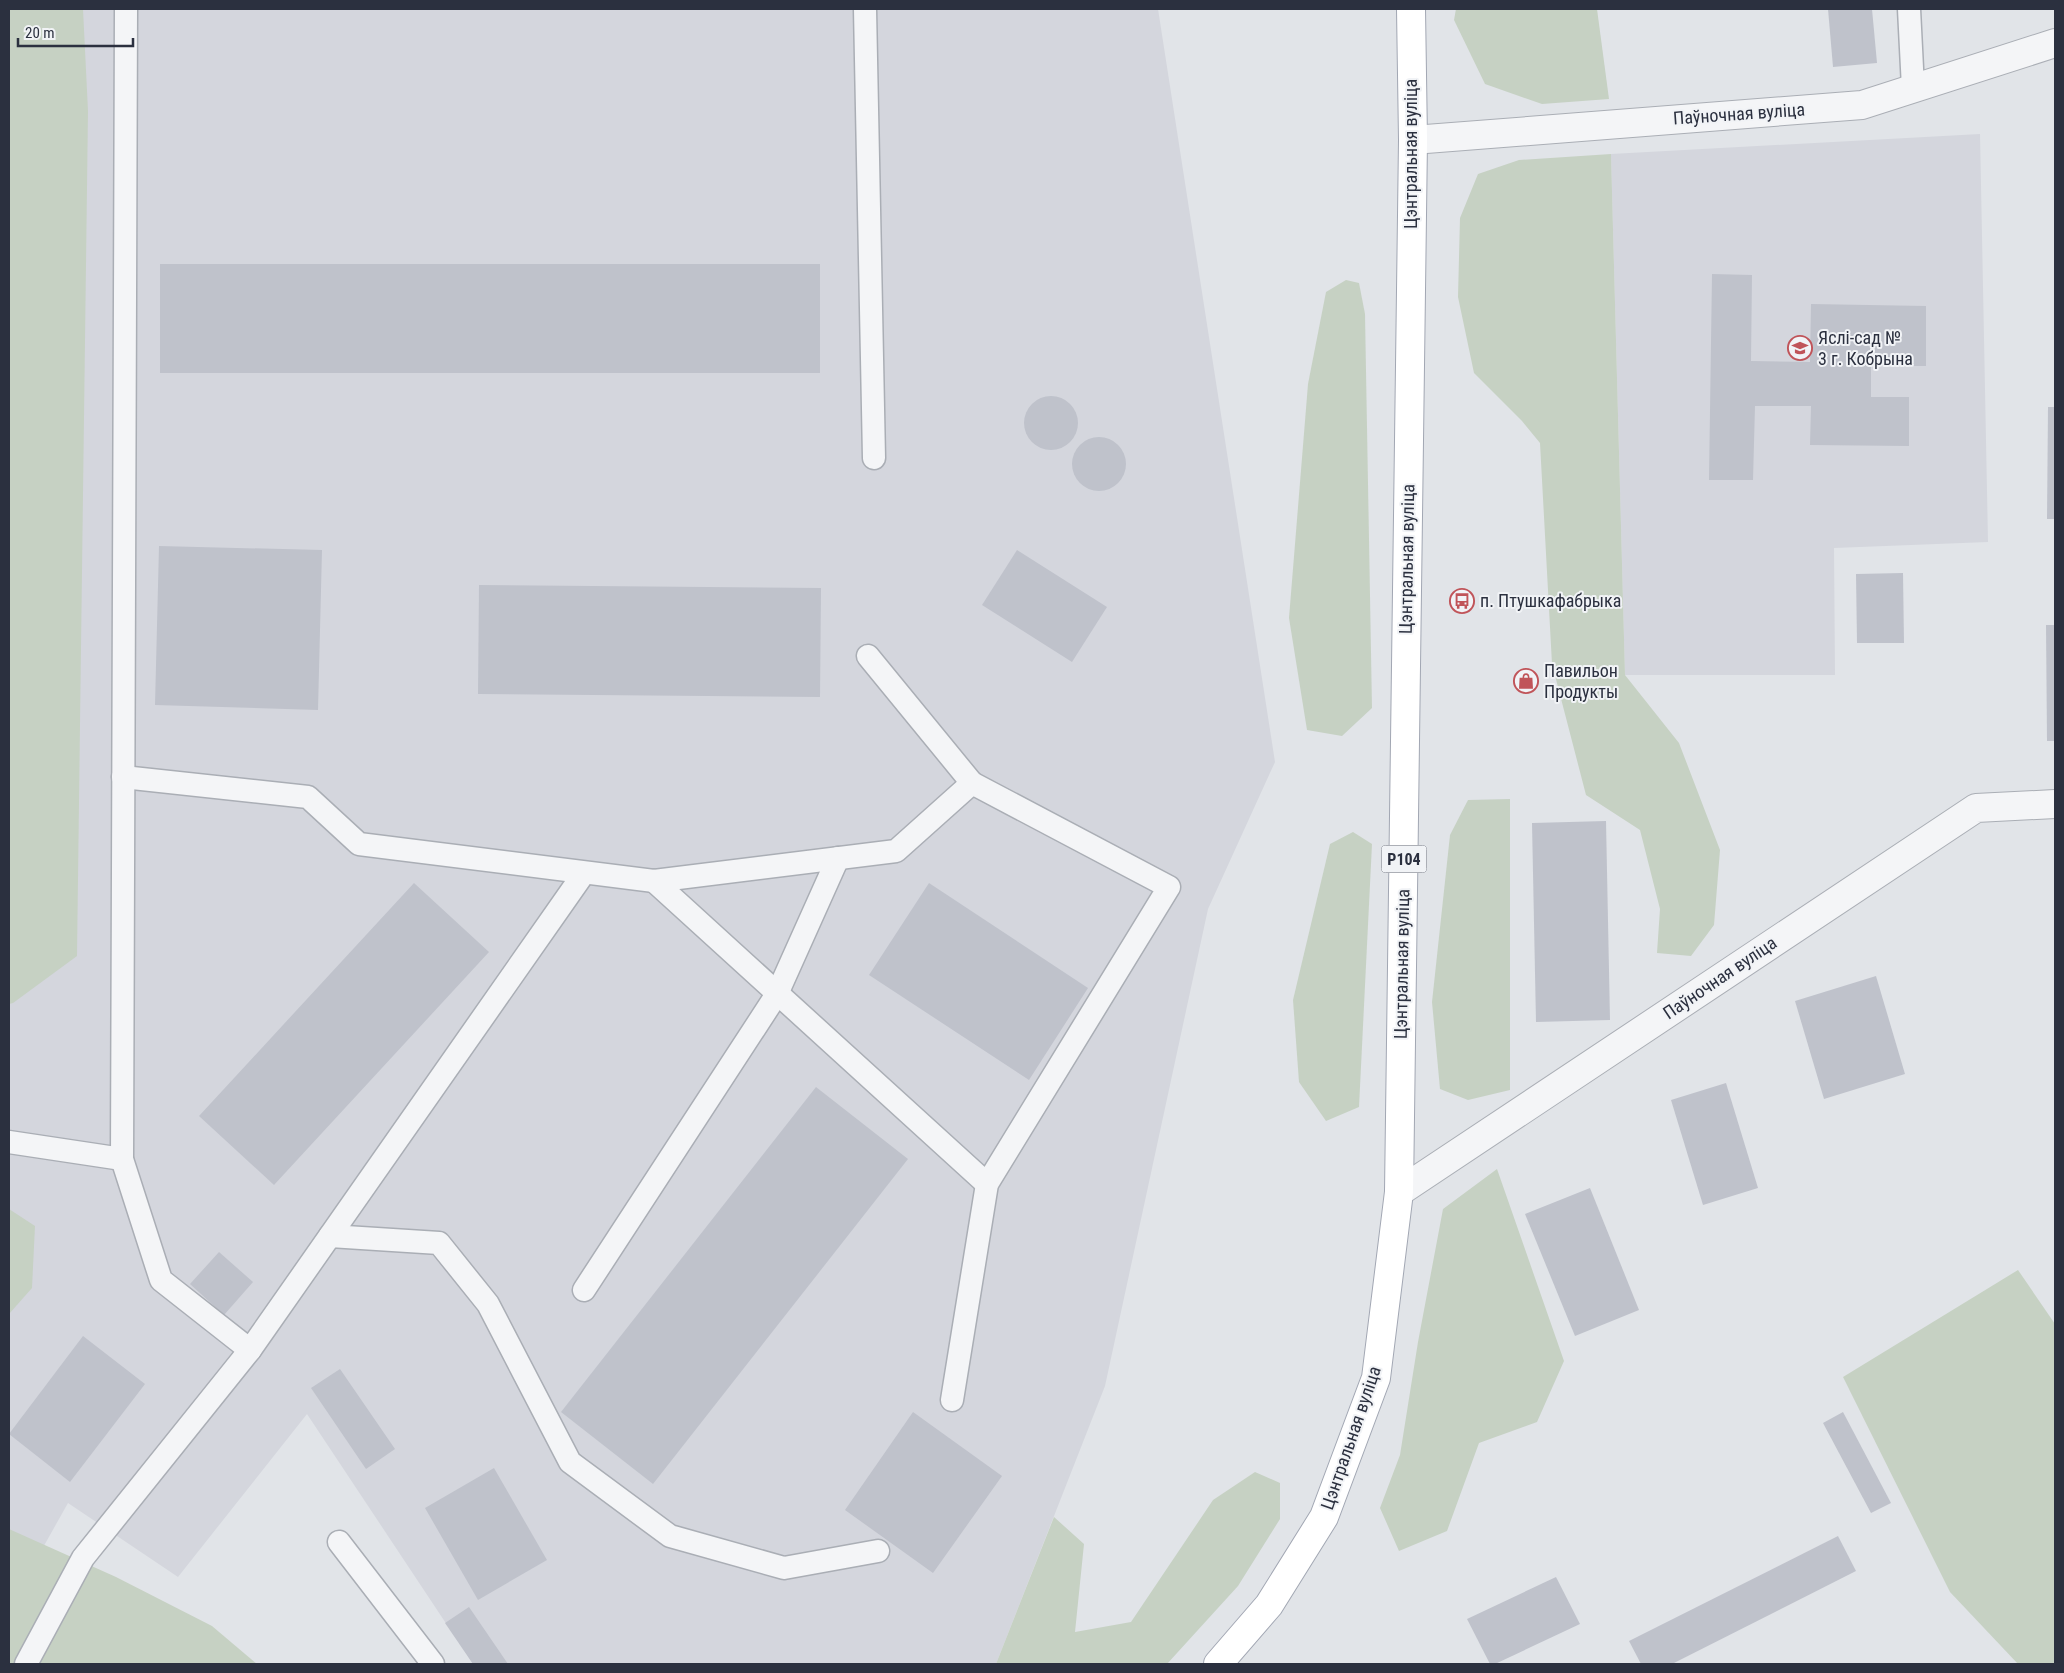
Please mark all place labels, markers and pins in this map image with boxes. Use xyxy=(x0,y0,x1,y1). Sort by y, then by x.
place label: Яслі-сад № 3 г. Кобрына xyxy=(1818,327,1913,369)
school or university icon: Яслі-сад № 3 г. Кобрына xyxy=(1787,335,1813,361)
bus stop icon: п. Птушкафабрыка xyxy=(1449,588,1475,614)
place label: п. Птушкафабрыка xyxy=(1480,590,1621,611)
place label: Павильон Продукты xyxy=(1544,660,1618,702)
shop icon: Павильон Продукты xyxy=(1513,668,1539,694)

